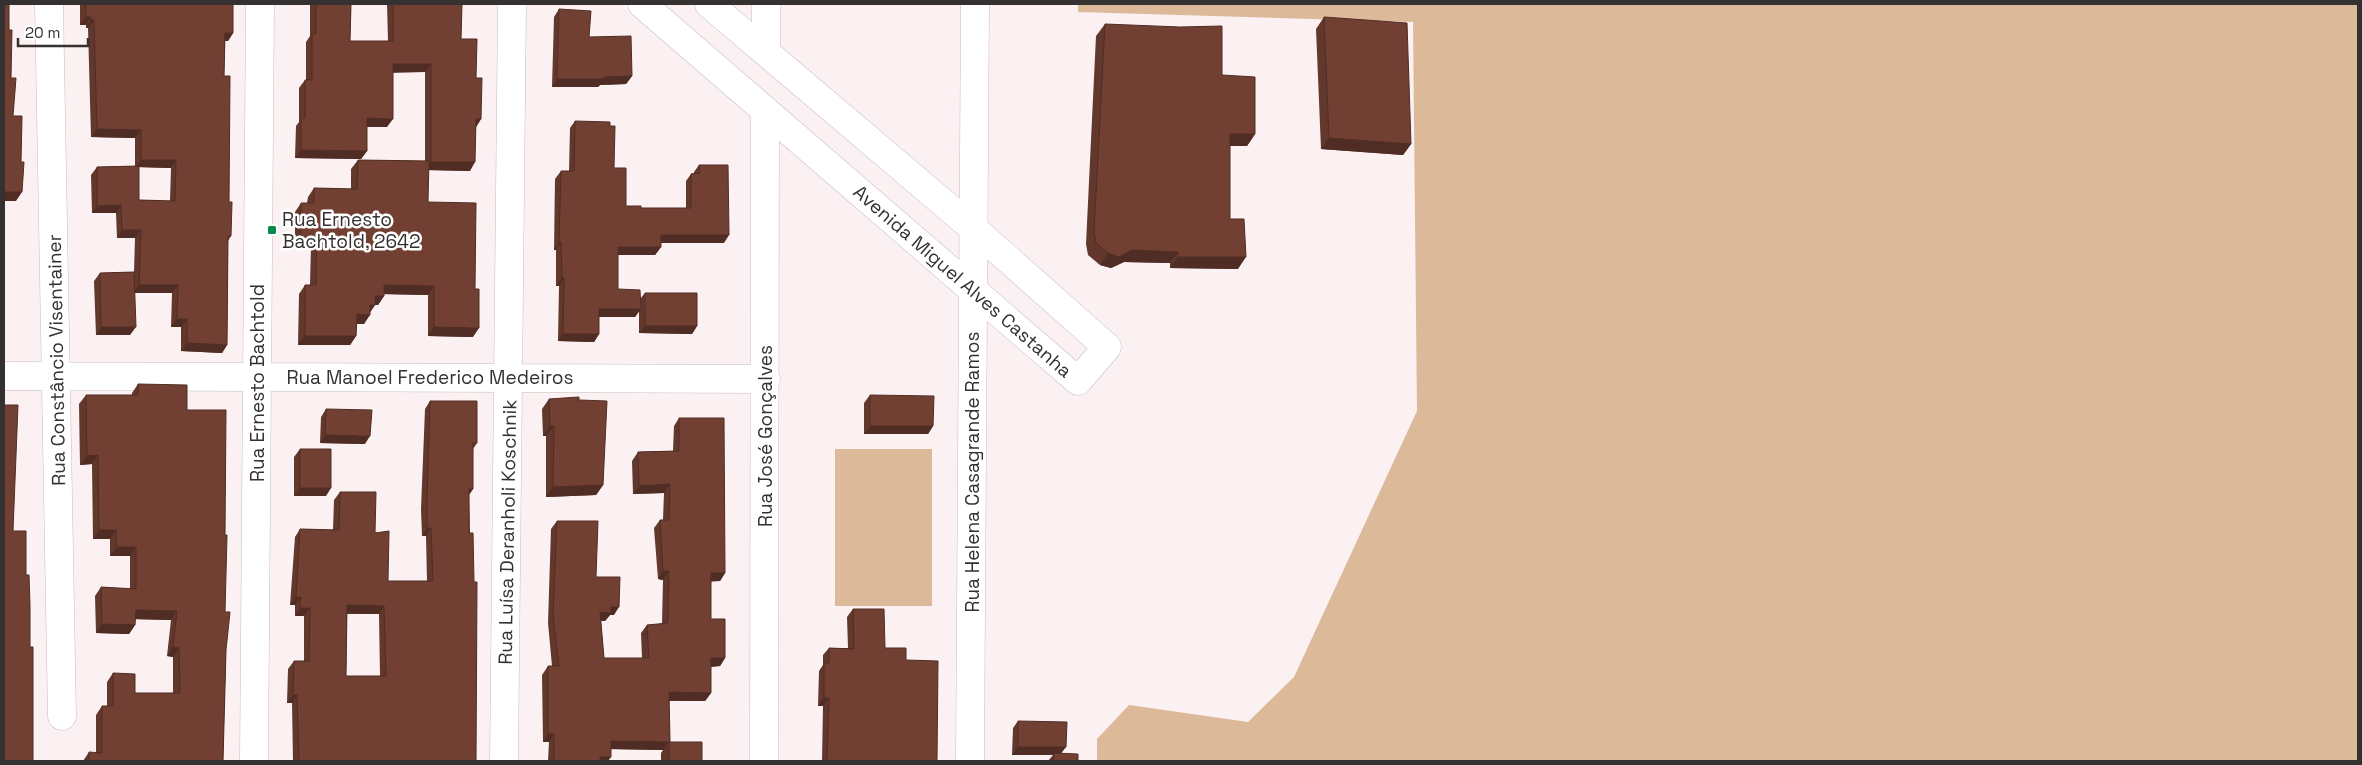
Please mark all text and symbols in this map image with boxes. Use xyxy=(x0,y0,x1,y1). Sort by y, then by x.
scale bar xyxy=(18,15,88,47)
text: 20 m xyxy=(25,23,60,42)
street label: Avenida Miguel Alves Castanha xyxy=(848,179,1077,383)
place label: Rua Ernesto Bachtold, 2642 xyxy=(282,207,420,254)
marker: Rua Ernesto Bachtold, 2642 xyxy=(266,224,278,236)
street label: Rua Constâncio Visentainer xyxy=(42,234,71,486)
street label: Rua Ernesto Bachtold xyxy=(245,284,270,482)
street label: Rua Helena Casagrande Ramos xyxy=(960,331,985,613)
street label: Rua José Gonçalves xyxy=(753,345,778,527)
street label: Rua Manoel Frederico Medeiros xyxy=(287,365,573,390)
street label: Rua Luísa Deranholi Koschnik xyxy=(493,399,522,665)

